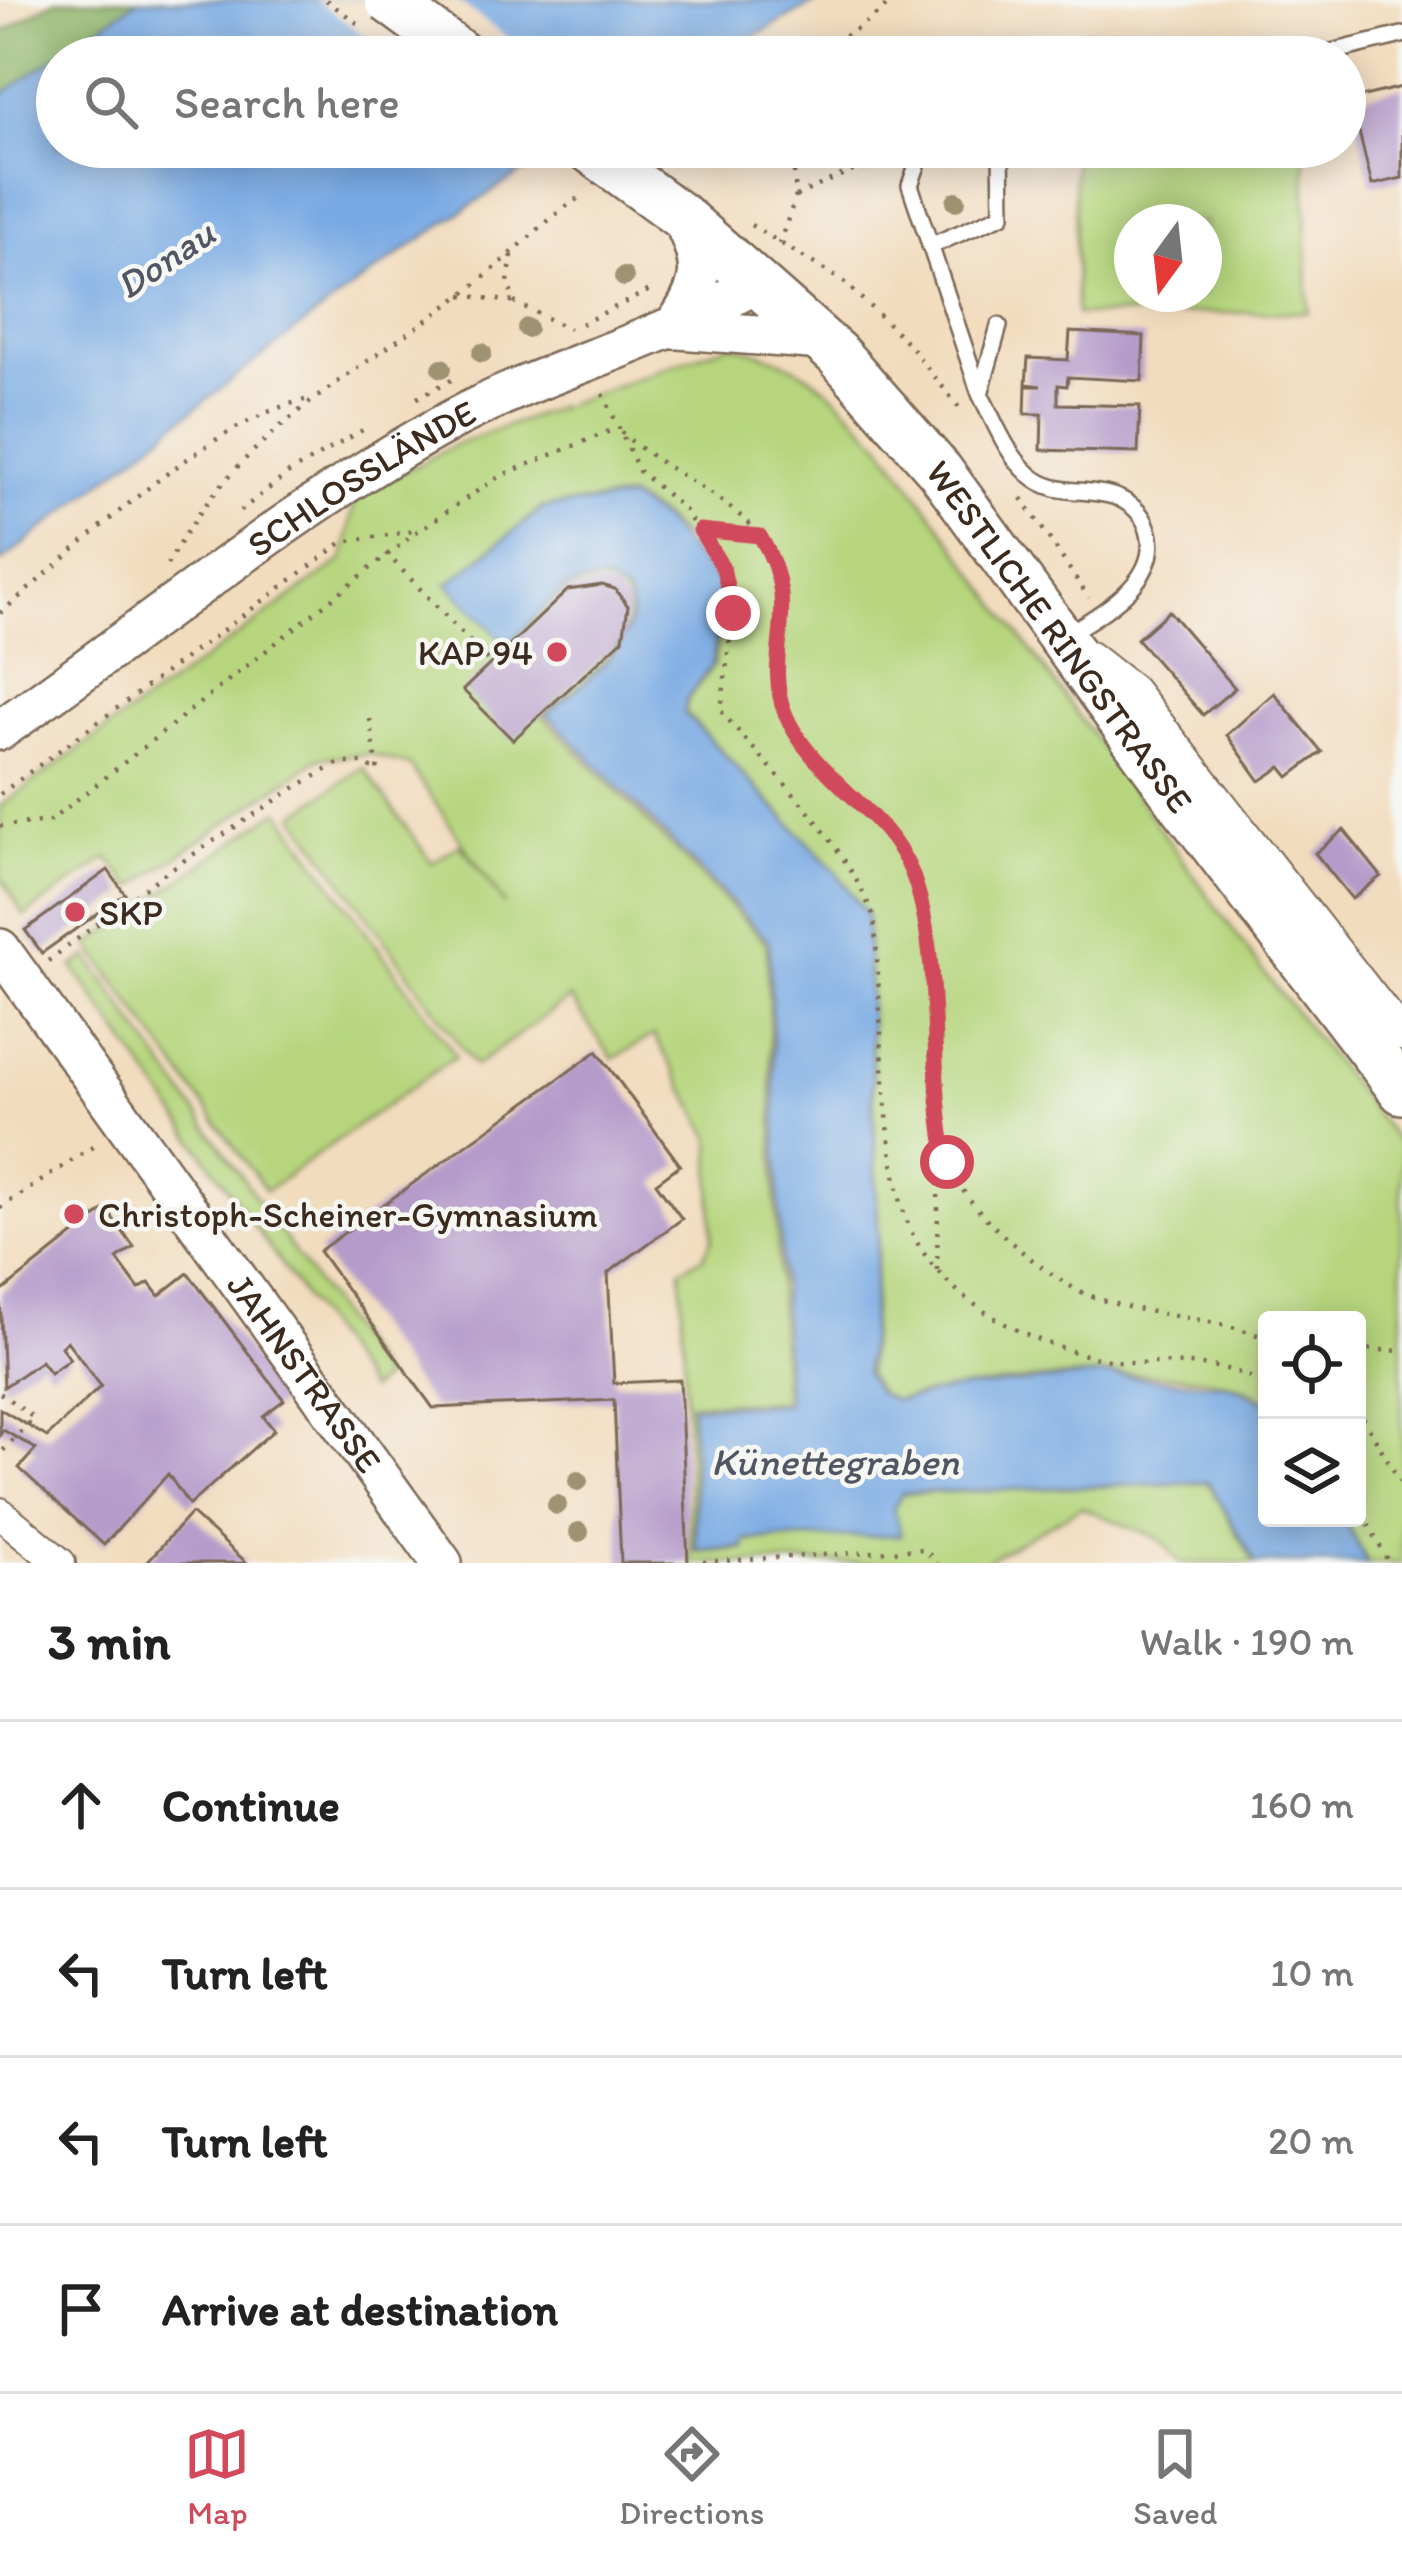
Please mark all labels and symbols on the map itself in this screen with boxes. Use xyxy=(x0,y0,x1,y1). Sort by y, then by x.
north arrow xyxy=(1114,204,1222,312)
water label: Donau xyxy=(107,208,224,309)
street label: SCHLOSSLÄNDE xyxy=(239,390,483,566)
street label: WESTLICHE RINGSTRASSE xyxy=(918,452,1202,821)
route end xyxy=(706,586,760,640)
place label: KAP 94 xyxy=(418,631,533,674)
marker: KAP 94 xyxy=(544,639,570,665)
place label: SKP xyxy=(99,891,163,934)
marker: SKP xyxy=(62,899,88,925)
route start xyxy=(920,1135,974,1189)
place label: Christoph-Scheiner-Gymnasium xyxy=(98,1193,598,1236)
marker: Christoph-Scheiner-Gymnasium xyxy=(61,1201,87,1227)
street label: JAHNSTRASSE xyxy=(219,1265,391,1481)
water label: Künettegraben xyxy=(711,1438,959,1485)

